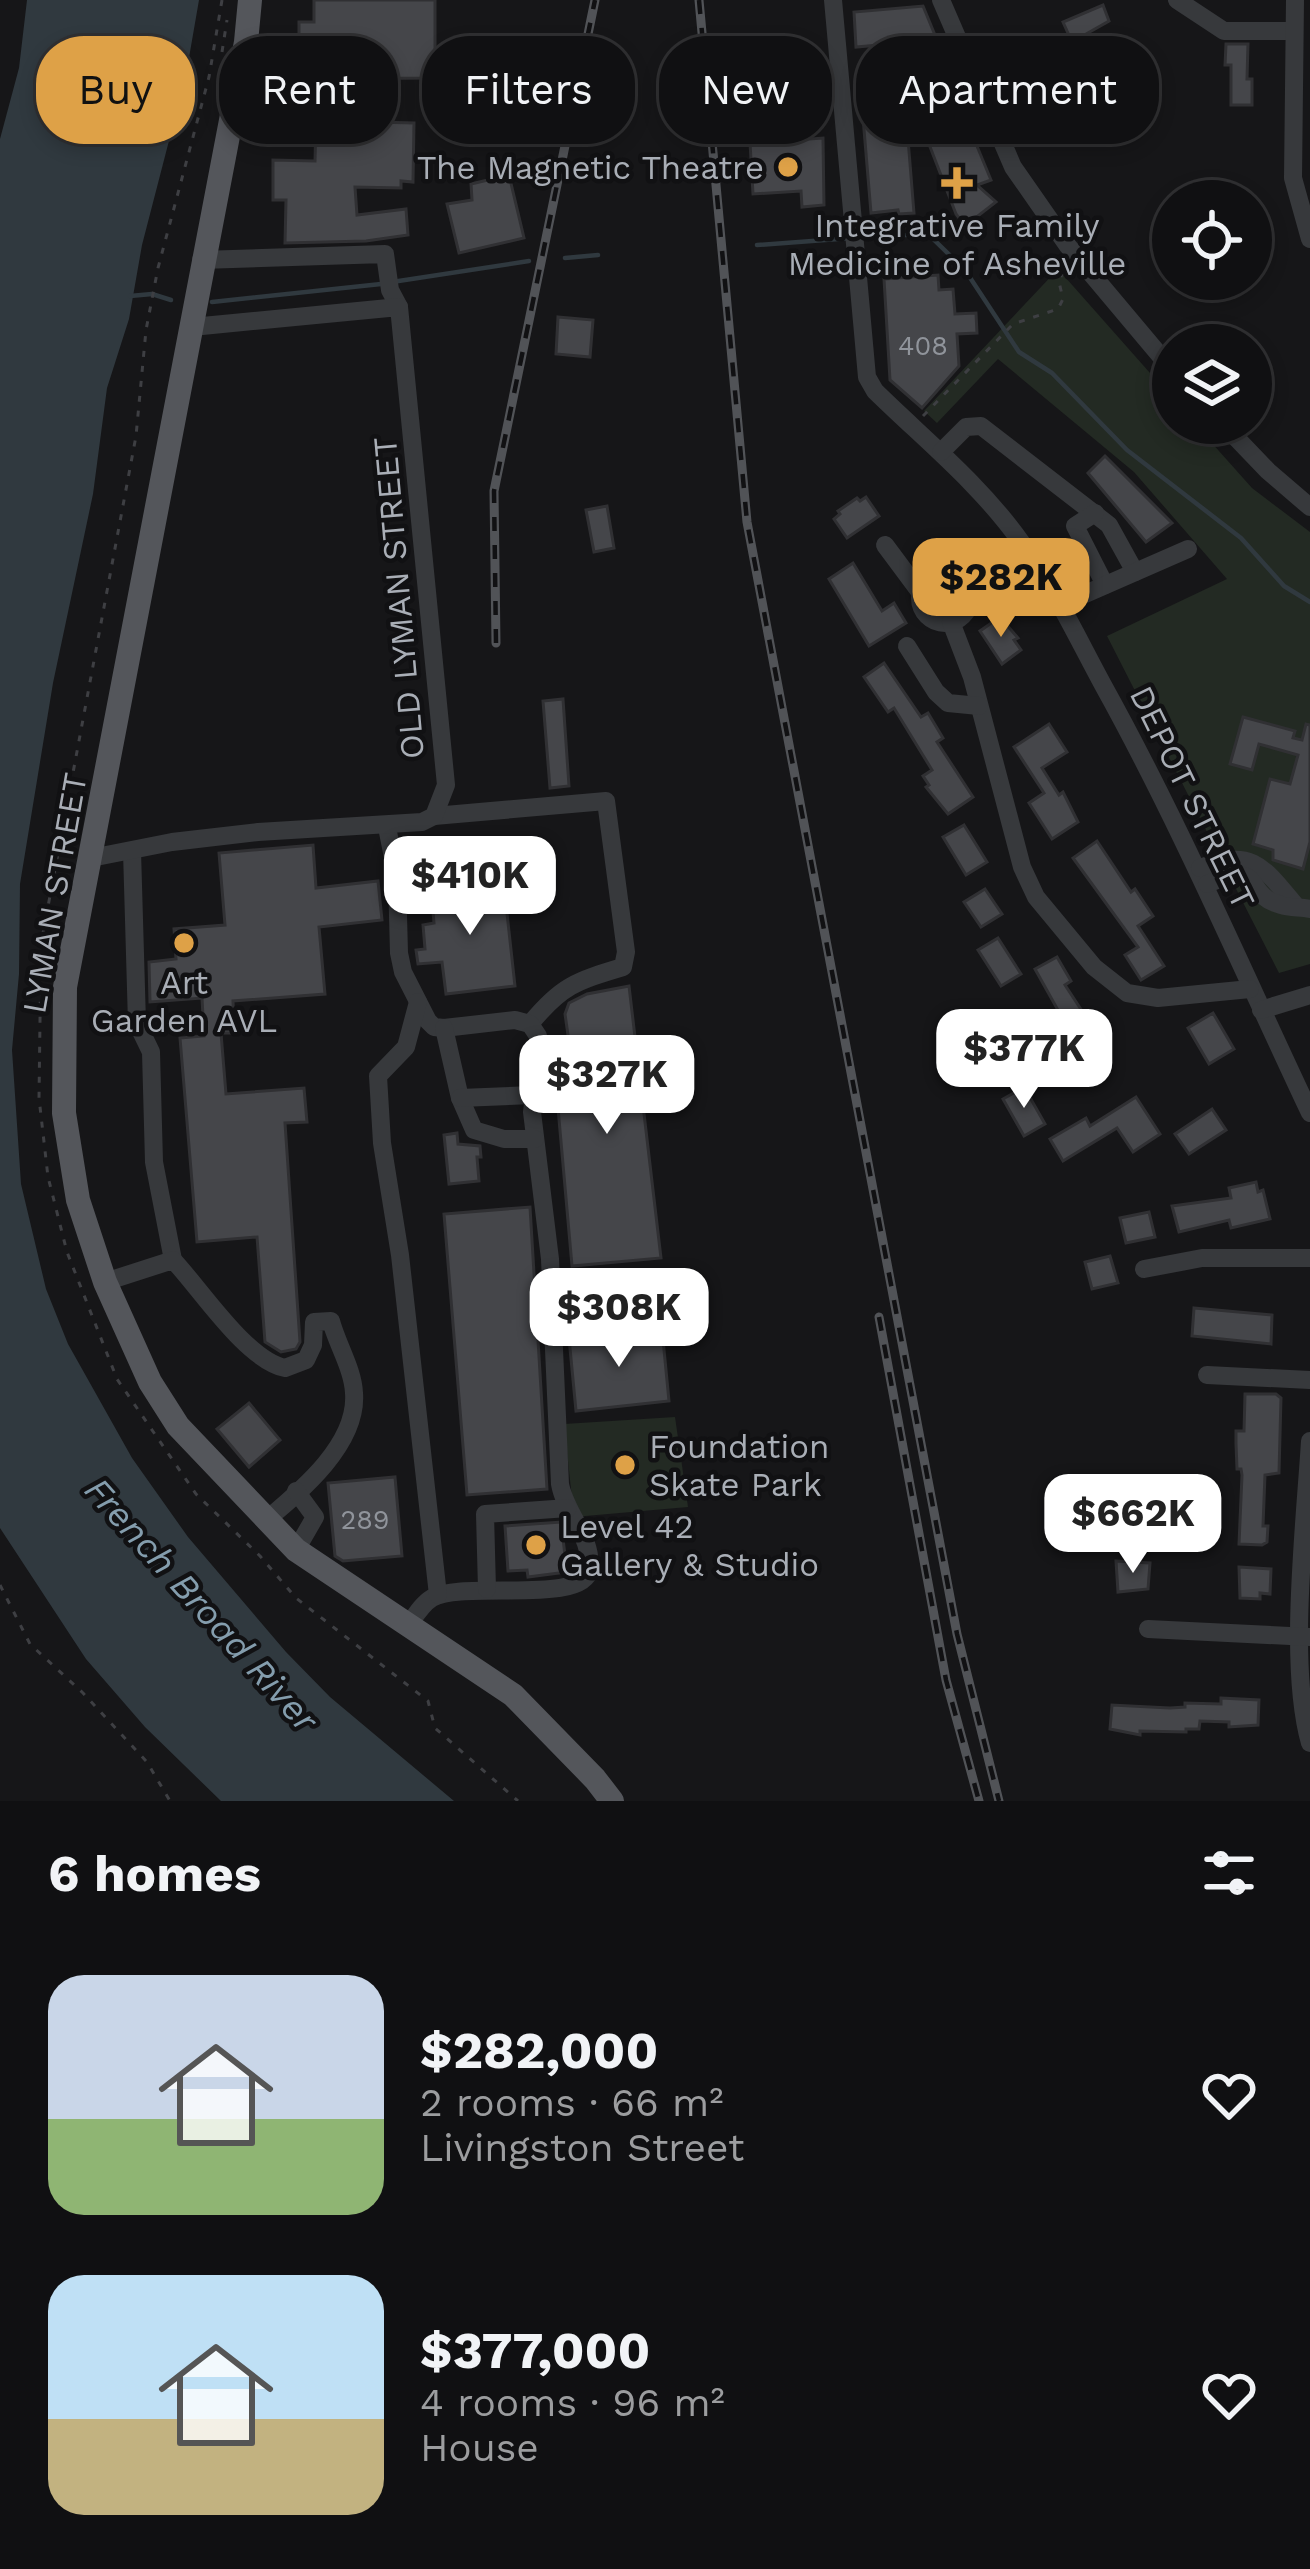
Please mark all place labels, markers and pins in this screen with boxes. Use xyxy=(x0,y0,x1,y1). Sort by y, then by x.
place label: The Magnetic Theatre xyxy=(417,148,764,187)
marker: The Magnetic Theatre xyxy=(775,154,801,180)
marker: Integrative Family Medicine of Asheville xyxy=(941,167,973,199)
place label: Integrative Family Medicine of Asheville xyxy=(788,206,1126,283)
pin: $282K xyxy=(917,538,1085,640)
pin: $410K xyxy=(386,836,554,938)
marker: Art Garden AVL xyxy=(171,930,197,956)
place label: Art Garden AVL xyxy=(91,963,277,1040)
pin: $377K xyxy=(940,1009,1108,1111)
pin: $327K xyxy=(523,1035,691,1137)
pin: $308K xyxy=(535,1268,703,1370)
place label: Foundation Skate Park xyxy=(649,1427,829,1504)
marker: Foundation Skate Park xyxy=(612,1452,638,1478)
pin: $662K xyxy=(1049,1474,1217,1576)
place label: Level 42 Gallery & Studio xyxy=(560,1507,819,1584)
marker: Level 42 Gallery & Studio xyxy=(523,1532,549,1558)

